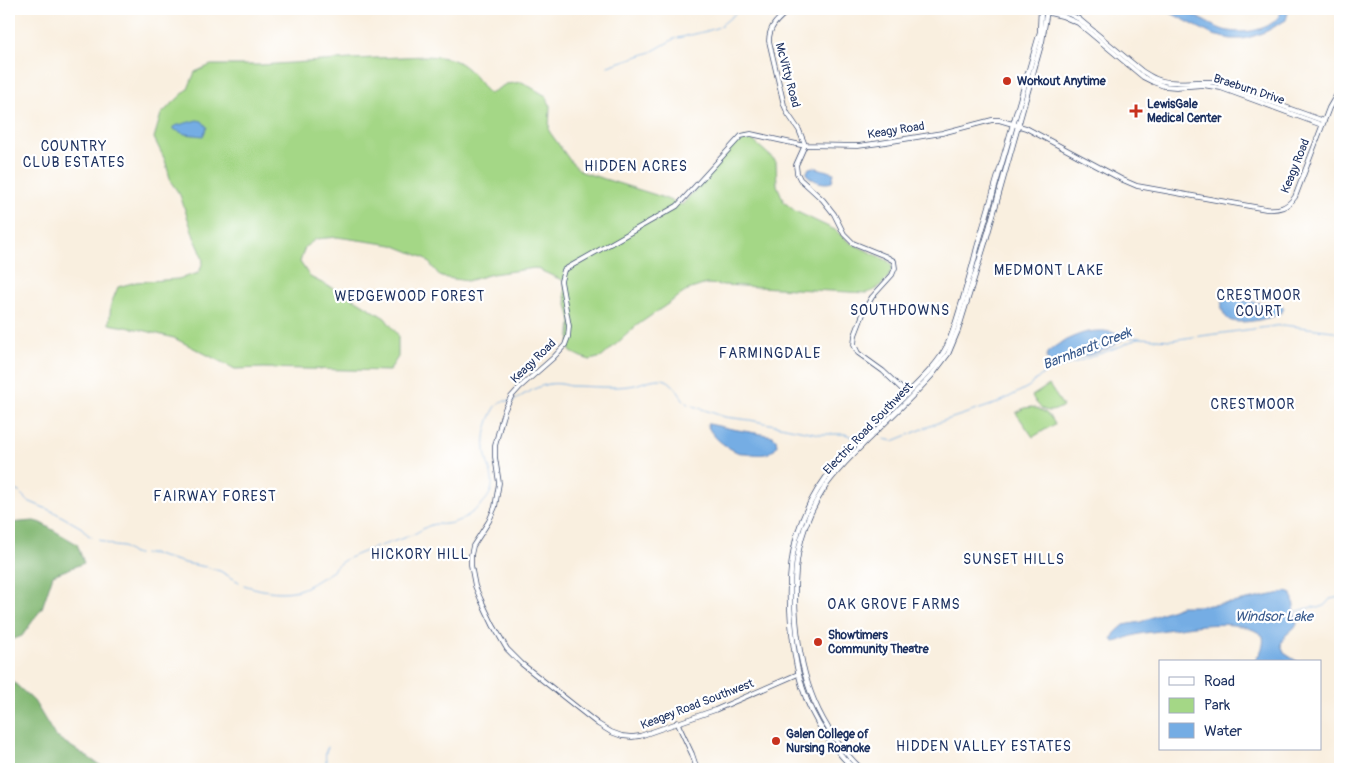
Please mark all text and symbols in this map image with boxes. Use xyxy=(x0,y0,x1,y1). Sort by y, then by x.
street label: McVitty Road xyxy=(772,41,803,109)
street label: Braeburn Drive xyxy=(1211,71,1286,108)
place label: Workout Anytime xyxy=(1017,74,1107,89)
marker: Workout Anytime xyxy=(1001,75,1013,87)
place label: LewisGale Medical Center xyxy=(1147,97,1222,126)
marker: LewisGale Medical Center xyxy=(1129,104,1143,118)
street label: Keagy Road xyxy=(867,119,926,142)
street label: Keagy Road xyxy=(1278,137,1313,196)
district label: COUNTRY CLUB ESTATES xyxy=(23,138,125,171)
district label: HIDDEN ACRES xyxy=(584,158,688,175)
district label: MEDMONT LAKE xyxy=(994,262,1104,279)
district label: CRESTMOOR COURT xyxy=(1217,287,1301,320)
district label: WEDGEWOOD FOREST xyxy=(335,288,485,305)
district label: SOUTHDOWNS xyxy=(850,302,950,319)
water label: Barnhardt Creek xyxy=(1040,323,1135,373)
street label: Keagy Road xyxy=(508,336,559,387)
district label: FARMINGDALE xyxy=(719,345,821,362)
street label: Electric Road Southwest xyxy=(820,379,916,478)
district label: CRESTMOOR xyxy=(1211,396,1295,413)
district label: FAIRWAY FOREST xyxy=(153,488,277,505)
district label: HICKORY HILL xyxy=(371,546,469,563)
district label: SUNSET HILLS xyxy=(963,551,1065,568)
district label: OAK GROVE FARMS xyxy=(827,596,961,613)
water label: Windsor Lake xyxy=(1235,608,1315,625)
place label: Showtimers Community Theatre xyxy=(828,628,930,657)
marker: Showtimers Community Theatre xyxy=(812,636,824,648)
legend xyxy=(1159,660,1322,750)
text: Road xyxy=(1204,672,1235,691)
street label: Keagey Road Southwest xyxy=(638,676,756,733)
text: Park xyxy=(1204,696,1231,715)
text: Water xyxy=(1204,722,1243,741)
place label: Galen College of Nursing Roanoke xyxy=(786,727,871,756)
marker: Galen College of Nursing Roanoke xyxy=(770,735,782,747)
district label: HIDDEN VALLEY ESTATES xyxy=(896,738,1072,755)

